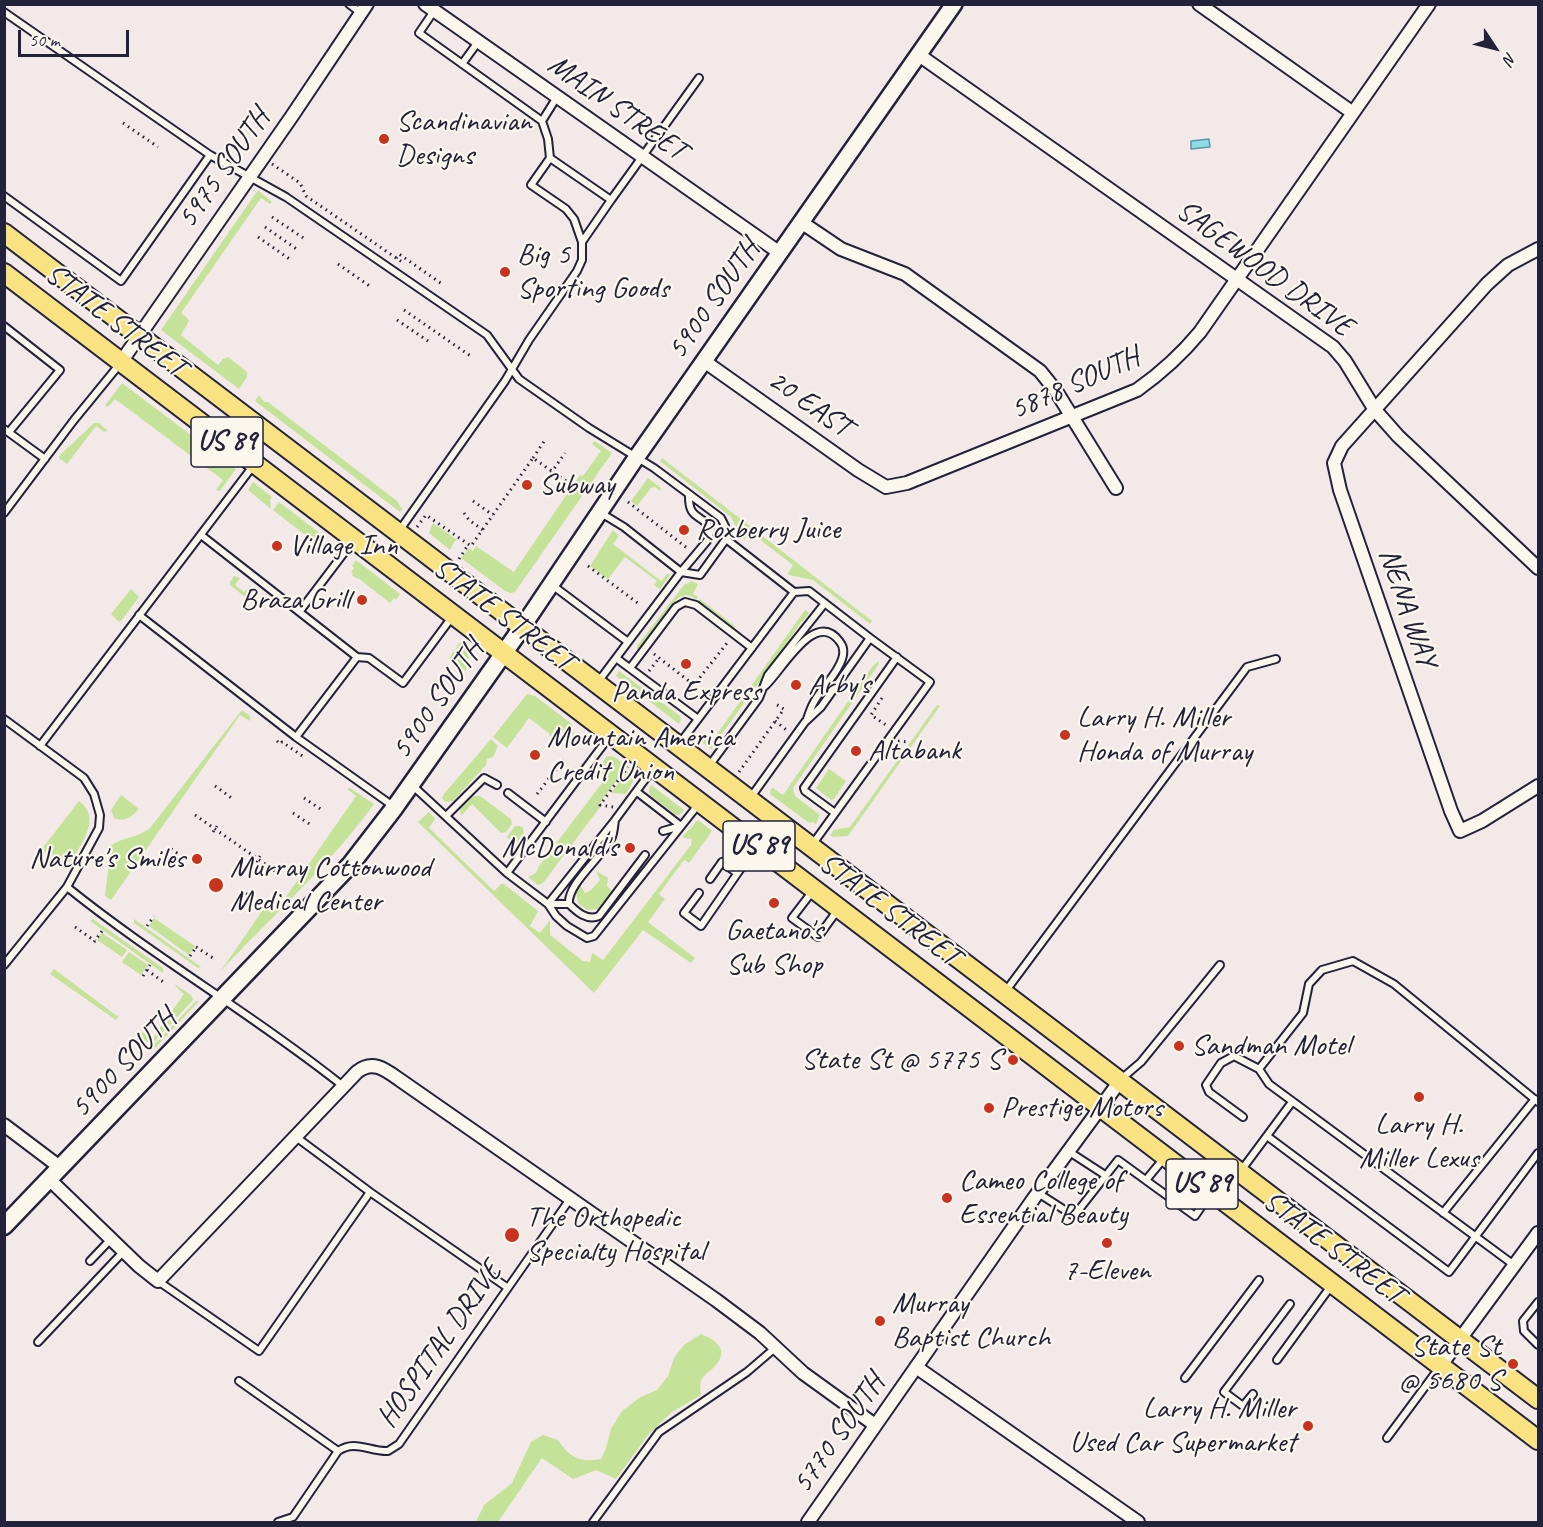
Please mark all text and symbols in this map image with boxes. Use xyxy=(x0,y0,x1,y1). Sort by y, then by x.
scale bar xyxy=(21,18,132,56)
north arrow xyxy=(1465,18,1525,78)
text: 50 m xyxy=(29,29,60,51)
street label: MAIN STREET xyxy=(541,47,693,169)
text: N xyxy=(1499,49,1521,68)
street label: 5975 SOUTH xyxy=(170,103,278,235)
place label: Scandinavian Designs xyxy=(396,104,532,174)
marker: Scandinavian Designs xyxy=(377,132,391,146)
street label: SAGEWOOD DRIVE xyxy=(1169,193,1359,345)
street label: 5900 SOUTH xyxy=(660,234,768,366)
place label: Big 5 Sporting Goods xyxy=(517,237,669,308)
street label: STATE STREET xyxy=(37,256,193,386)
marker: Big 5 Sporting Goods xyxy=(498,265,512,279)
street label: 5878 SOUTH xyxy=(1005,340,1145,428)
street label: 20 EAST xyxy=(760,363,858,445)
road number: US 89 xyxy=(191,417,263,467)
place label: Subway xyxy=(539,467,615,503)
marker: Subway xyxy=(520,478,534,492)
place label: Roxberry Juice xyxy=(696,512,840,548)
marker: Roxberry Juice xyxy=(677,523,691,537)
place label: Village Inn xyxy=(289,528,398,564)
marker: Village Inn xyxy=(270,539,284,553)
street label: NENA WAY xyxy=(1370,544,1444,672)
street label: STATE STREET xyxy=(425,550,581,680)
place label: Braza Grill xyxy=(241,582,350,618)
marker: Braza Grill xyxy=(355,593,369,607)
street label: 5900 SOUTH xyxy=(384,634,492,766)
marker: Panda Express xyxy=(679,657,693,671)
place label: Arby's xyxy=(808,667,871,703)
place label: Panda Express xyxy=(611,674,761,710)
marker: Arby's xyxy=(789,678,803,692)
place label: Larry H. Miller Honda of Murray xyxy=(1077,700,1252,771)
place label: Mountain America Credit Union xyxy=(547,720,734,790)
marker: Larry H. Miller Honda of Murray xyxy=(1058,728,1072,742)
place label: Altabank xyxy=(868,733,961,769)
marker: Altabank xyxy=(849,744,863,758)
marker: Mountain America Credit Union xyxy=(528,748,542,762)
road number: US 89 xyxy=(723,821,795,871)
place label: McDonald's xyxy=(502,830,618,866)
place label: Nature's Smiles xyxy=(29,841,185,877)
marker: McDonald's xyxy=(623,841,637,855)
street label: STATE STREET xyxy=(811,845,967,975)
place label: Murray Cottonwood Medical Center xyxy=(230,850,431,920)
marker: Nature's Smiles xyxy=(190,852,204,866)
marker: Murray Cottonwood Medical Center xyxy=(207,876,225,894)
marker: Gaetano's Sub Shop xyxy=(767,896,781,910)
place label: Gaetano's Sub Shop xyxy=(725,913,823,984)
street label: 5900 SOUTH xyxy=(64,1002,184,1126)
place label: Sandman Motel xyxy=(1191,1028,1350,1064)
marker: Sandman Motel xyxy=(1172,1039,1186,1053)
place label: State St @ 5775 S xyxy=(801,1042,1001,1078)
marker: State St @ 5775 S xyxy=(1006,1053,1020,1067)
place label: Prestige Motors xyxy=(1001,1090,1163,1126)
marker: Larry H. Miller Lexus xyxy=(1412,1090,1426,1104)
marker: Prestige Motors xyxy=(982,1101,996,1115)
place label: Larry H. Miller Lexus xyxy=(1359,1107,1479,1178)
road number: US 89 xyxy=(1166,1159,1238,1209)
place label: Cameo College of Essential Beauty xyxy=(959,1163,1127,1234)
street label: STATE STREET xyxy=(1255,1183,1411,1313)
marker: Cameo College of Essential Beauty xyxy=(940,1191,954,1205)
place label: The Orthopedic Specialty Hospital xyxy=(526,1200,705,1270)
marker: The Orthopedic Specialty Hospital xyxy=(503,1226,521,1244)
marker: 7-Eleven xyxy=(1100,1236,1114,1250)
place label: 7-Eleven xyxy=(1063,1253,1151,1289)
street label: HOSPITAL DRIVE xyxy=(370,1255,510,1435)
place label: Murray Baptist Church xyxy=(892,1286,1050,1356)
marker: Murray Baptist Church xyxy=(873,1314,887,1328)
place label: State St @ 5680 S xyxy=(1399,1329,1501,1400)
marker: State St @ 5680 S xyxy=(1506,1357,1520,1371)
street label: 5770 SOUTH xyxy=(785,1368,893,1500)
place label: Larry H. Miller Used Car Supermarket xyxy=(1069,1391,1296,1462)
marker: Larry H. Miller Used Car Supermarket xyxy=(1301,1419,1315,1433)

